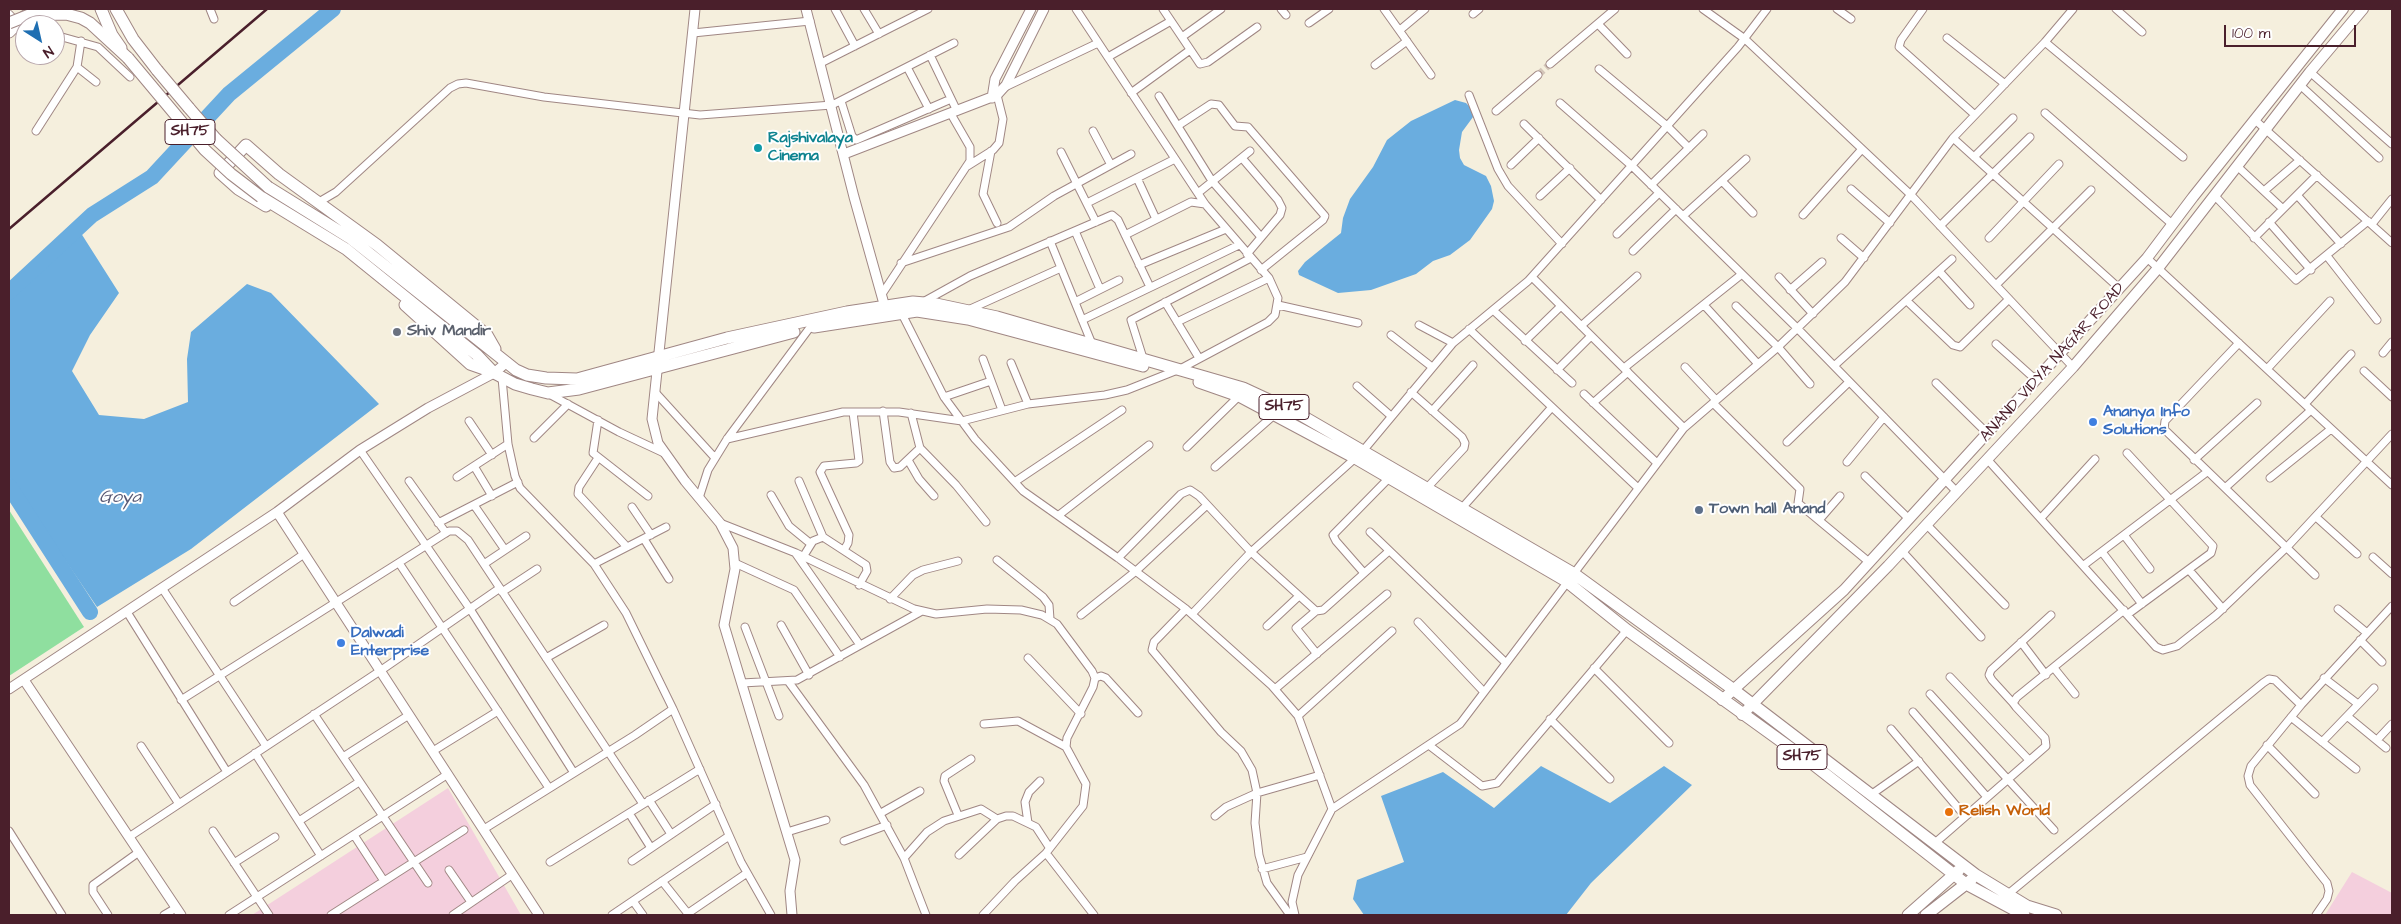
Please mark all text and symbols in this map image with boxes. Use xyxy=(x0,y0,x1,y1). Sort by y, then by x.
north arrow xyxy=(15,15,65,65)
scale bar xyxy=(2226,15,2358,47)
text: 100 m xyxy=(2232,23,2271,44)
text: N xyxy=(39,41,57,62)
road number: SH75 xyxy=(165,120,215,144)
place label: Rajshivalaya Cinema xyxy=(768,129,853,167)
marker: Rajshivalaya Cinema xyxy=(752,142,764,154)
street label: ANAND VIDYA NAGAR ROAD xyxy=(1976,279,2130,447)
place label: Shiv Mandir xyxy=(407,322,491,342)
marker: Shiv Mandir xyxy=(391,326,403,338)
road number: SH75 xyxy=(1259,394,1309,420)
place label: Ananya Info Solutions xyxy=(2103,403,2190,441)
marker: Ananya Info Solutions xyxy=(2087,416,2099,428)
water label: Goya xyxy=(99,487,141,509)
place label: Town hall Anand xyxy=(1709,500,1825,520)
marker: Town hall Anand xyxy=(1693,504,1705,516)
place label: Dalwadi Enterprise xyxy=(351,624,429,662)
marker: Dalwadi Enterprise xyxy=(335,637,347,649)
road number: SH75 xyxy=(1777,744,1827,770)
place label: Relish World xyxy=(1959,802,2050,822)
marker: Relish World xyxy=(1943,806,1955,818)

